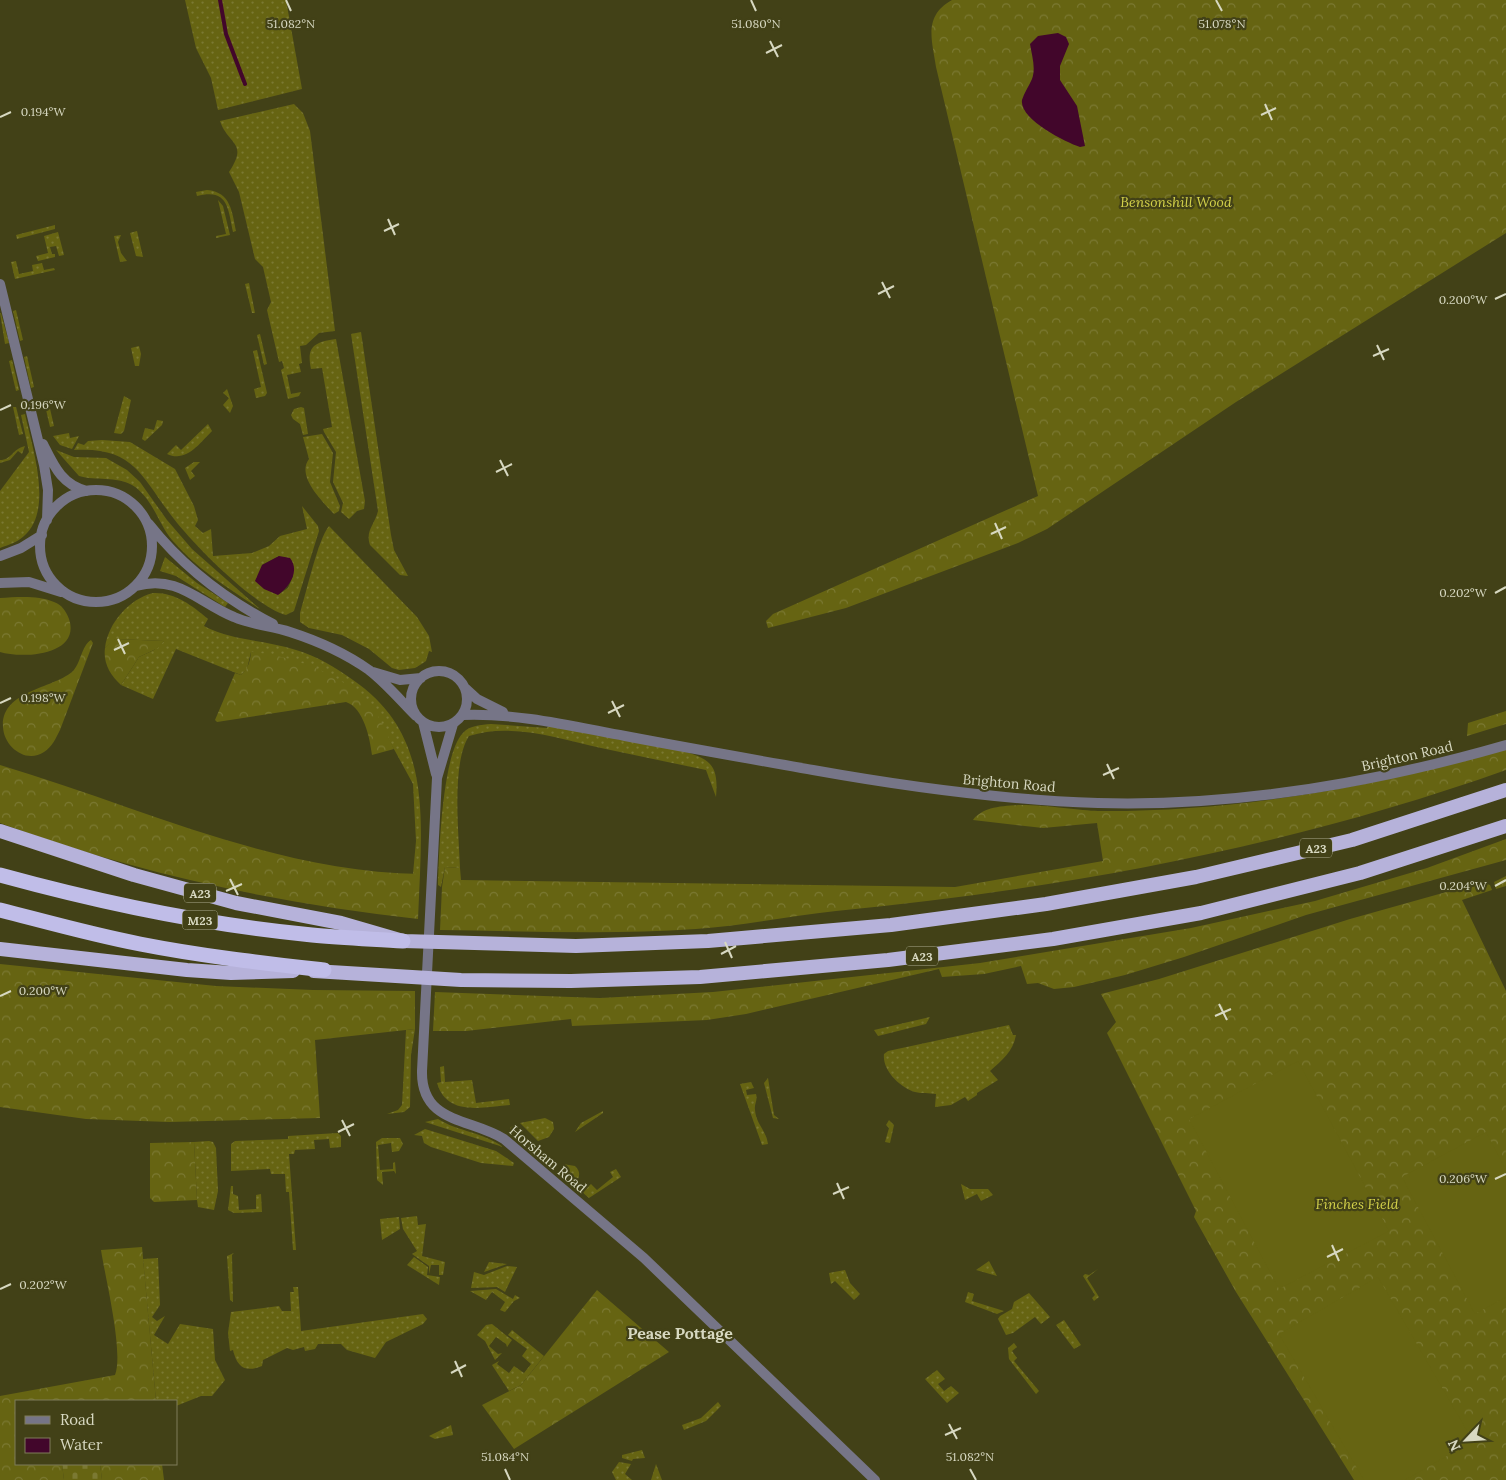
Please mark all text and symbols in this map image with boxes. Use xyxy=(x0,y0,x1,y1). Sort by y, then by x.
text: 51.082°N xyxy=(267,16,315,31)
text: 51.080°N xyxy=(731,16,781,31)
text: 51.078°N xyxy=(1198,16,1246,31)
text: 0.194°W xyxy=(21,104,66,119)
park label: Bensonshill Wood xyxy=(1120,193,1232,211)
text: 0.200°W xyxy=(1439,292,1488,307)
text: 0.196°W xyxy=(20,397,67,412)
text: 0.202°W xyxy=(1439,585,1488,600)
text: 0.198°W xyxy=(20,690,67,705)
street label: Brighton Road xyxy=(1360,737,1454,775)
street label: Brighton Road xyxy=(962,770,1056,796)
road number: A23 xyxy=(1300,838,1332,858)
text: 0.204°W xyxy=(1439,878,1488,893)
road number: A23 xyxy=(184,884,216,902)
road number: M23 xyxy=(182,910,218,930)
road number: A23 xyxy=(906,946,938,966)
text: 0.200°W xyxy=(19,983,68,998)
street label: Horsham Road xyxy=(506,1121,590,1197)
text: 0.206°W xyxy=(1439,1171,1488,1186)
park label: Finches Field xyxy=(1315,1195,1399,1213)
text: 0.202°W xyxy=(19,1277,68,1292)
district label: Pease Pottage xyxy=(627,1323,733,1343)
legend xyxy=(15,1400,178,1465)
text: Road xyxy=(60,1410,95,1429)
north arrow xyxy=(1441,1415,1491,1465)
text: Water xyxy=(60,1435,103,1454)
text: N xyxy=(1444,1437,1465,1454)
text: 51.084°N xyxy=(481,1449,529,1464)
text: 51.082°N xyxy=(946,1449,994,1464)

